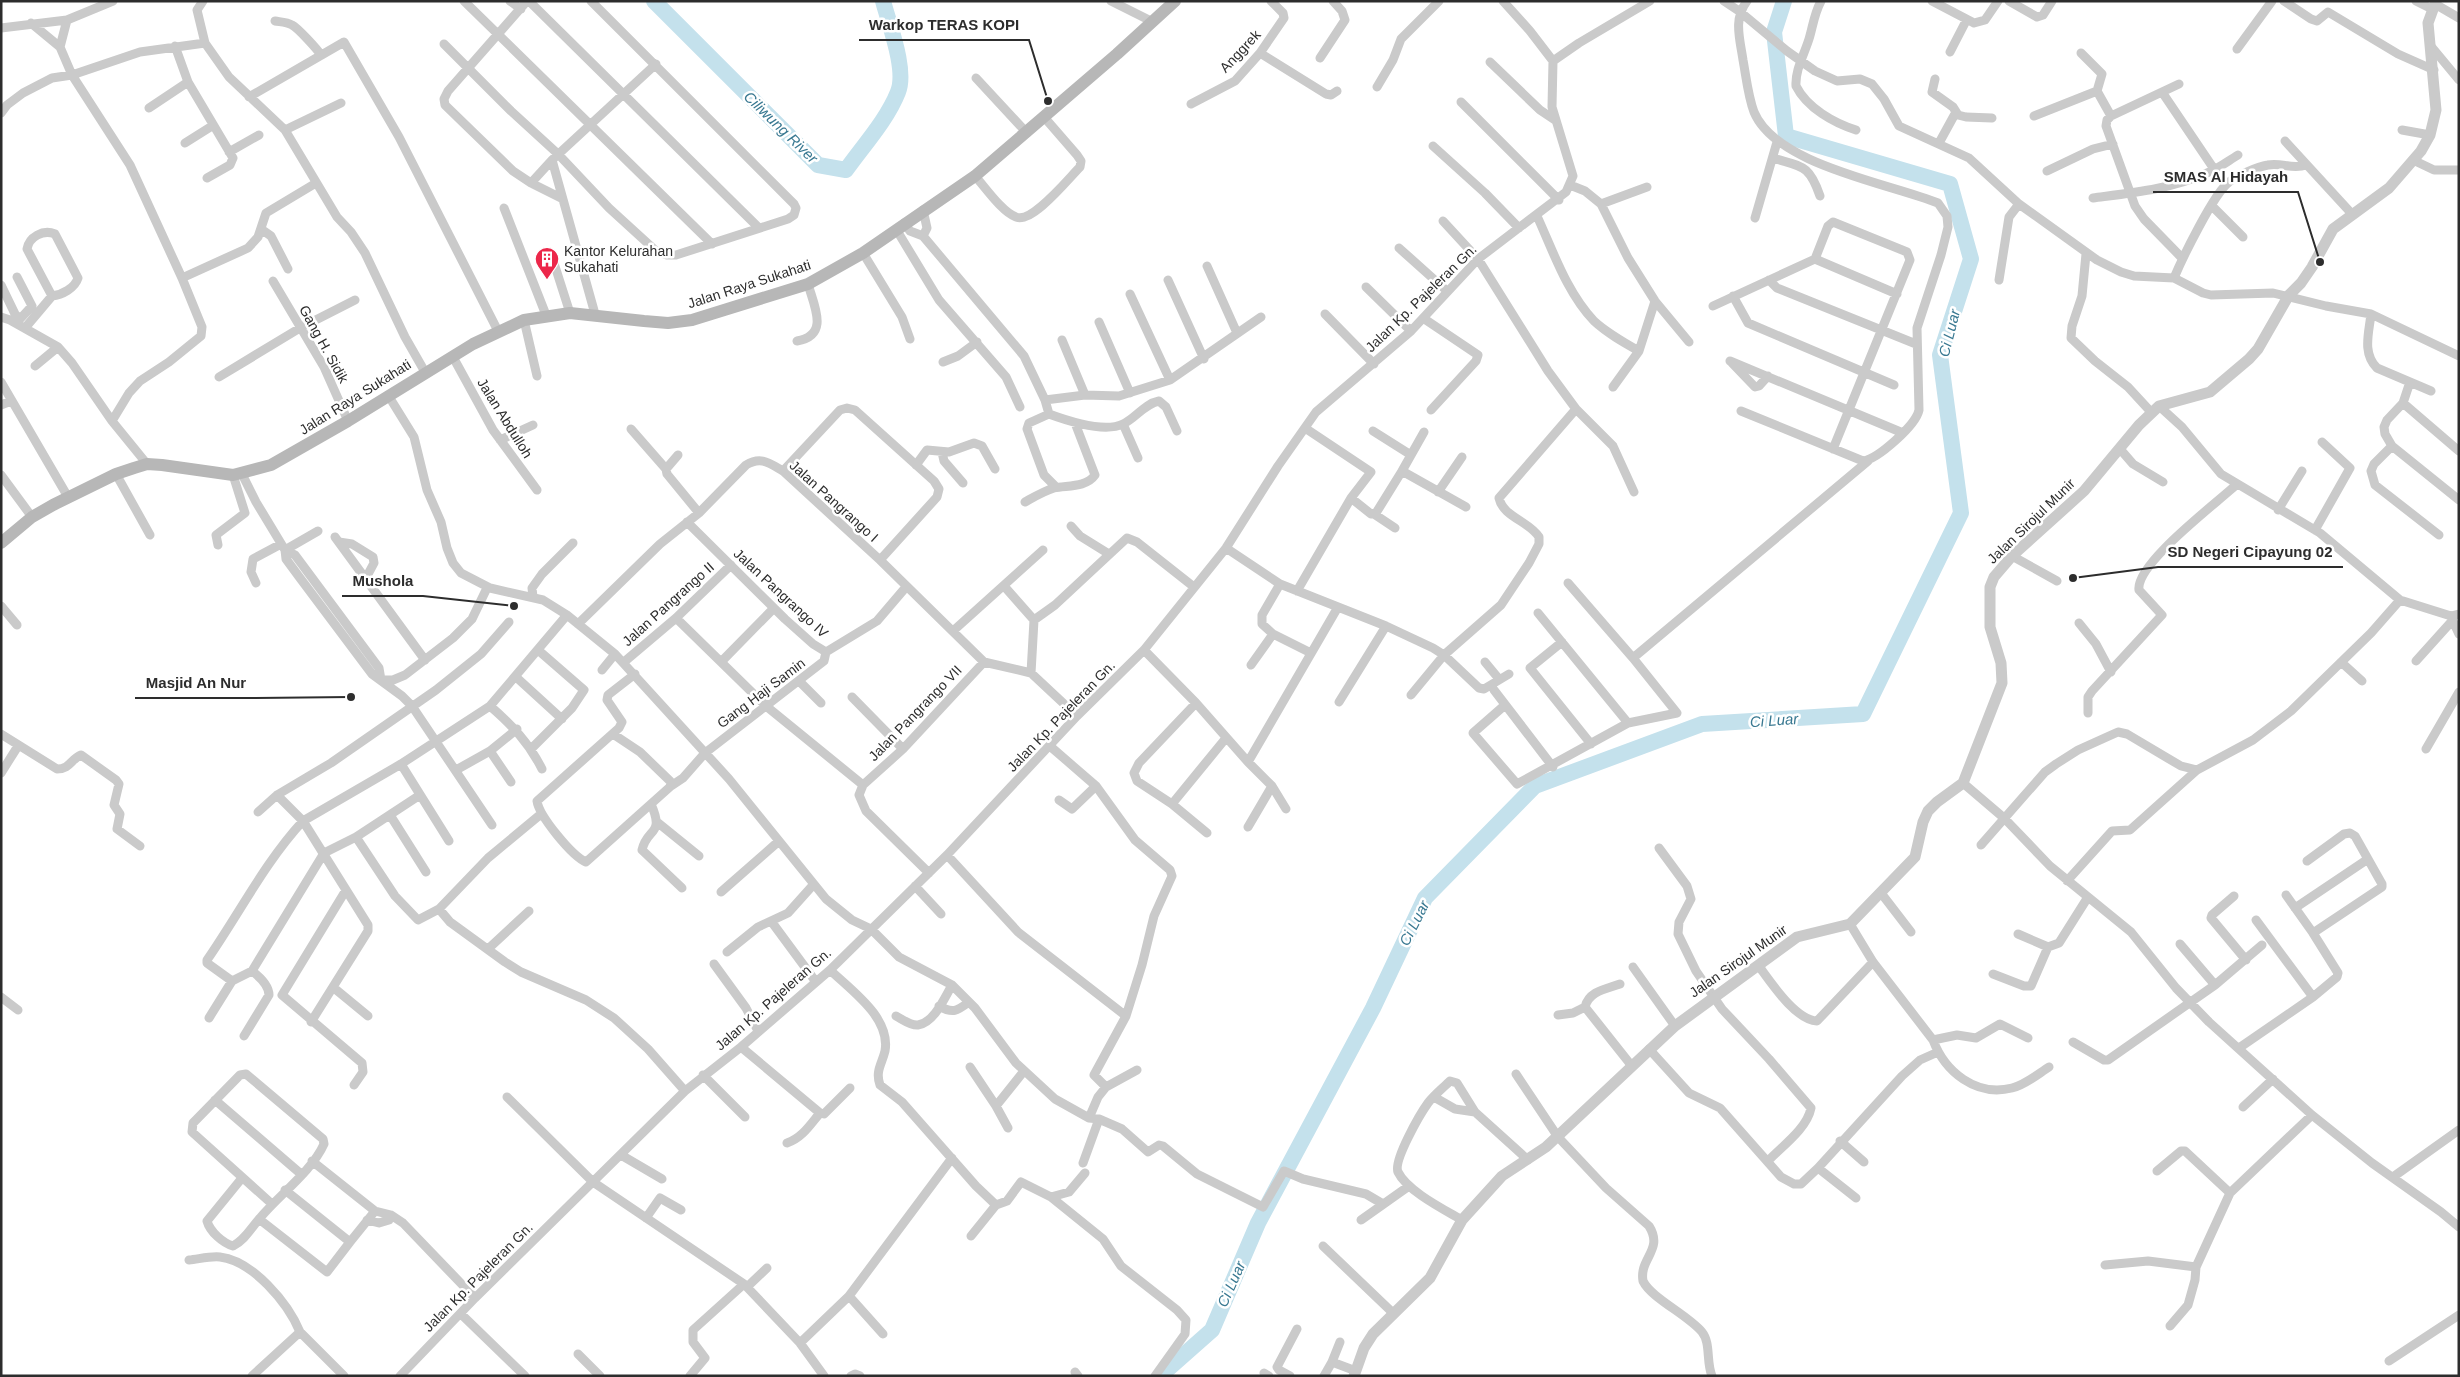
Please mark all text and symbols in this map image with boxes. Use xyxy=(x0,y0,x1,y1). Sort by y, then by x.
callout: Warkop TERAS KOPI xyxy=(859,10,1029,40)
text: Warkop TERAS KOPI xyxy=(869,16,1019,33)
street label: Anggrek xyxy=(1216,26,1264,76)
water label: Ciliwung River xyxy=(741,88,822,167)
callout: SMAS Al Hidayah xyxy=(2153,162,2298,192)
text: SMAS Al Hidayah xyxy=(2164,168,2288,185)
street label: Jalan Kp. Pajeleran Gn. xyxy=(1362,241,1480,355)
place label: Kantor Kelurahan Sukahati xyxy=(564,243,673,275)
building icon: Kantor Kelurahan Sukahati xyxy=(534,246,560,280)
street label: Jalan Raya Sukahati xyxy=(685,257,813,311)
street label: Gang H. Sidik xyxy=(296,302,352,387)
water label: Ci Luar xyxy=(1935,307,1963,359)
street label: Jalan Raya Sukahati xyxy=(296,356,414,438)
street label: Jalan Abdulloh xyxy=(474,375,536,461)
street label: Jalan Pangrango I xyxy=(786,457,882,545)
street label: Jalan Sirojul Munir xyxy=(1984,475,2078,567)
callout: SD Negeri Cipayung 02 xyxy=(2158,537,2343,567)
text: SD Negeri Cipayung 02 xyxy=(2167,543,2333,560)
street label: Jalan Pangrango IV xyxy=(731,545,832,641)
street label: Jalan Pangrango II xyxy=(619,559,717,649)
callout: Mushola xyxy=(342,566,423,596)
text: Mushola xyxy=(353,572,414,589)
street label: Gang Haji Samin xyxy=(714,655,808,731)
street label: Jalan Kp. Pajeleran Gn. xyxy=(1004,657,1118,775)
street label: Jalan Pangrango VII xyxy=(865,662,965,764)
callout: Masjid An Nur xyxy=(135,668,256,698)
text: Masjid An Nur xyxy=(146,674,246,691)
water label: Ci Luar xyxy=(1749,710,1800,730)
water label: Ci Luar xyxy=(1395,897,1433,948)
street label: Jalan Sirojul Munir xyxy=(1686,921,1790,1001)
street label: Jalan Kp. Pajeleran Gn. xyxy=(712,944,834,1054)
street label: Jalan Kp. Pajeleran Gn. xyxy=(420,1219,536,1335)
water label: Ci Luar xyxy=(1213,1258,1249,1310)

